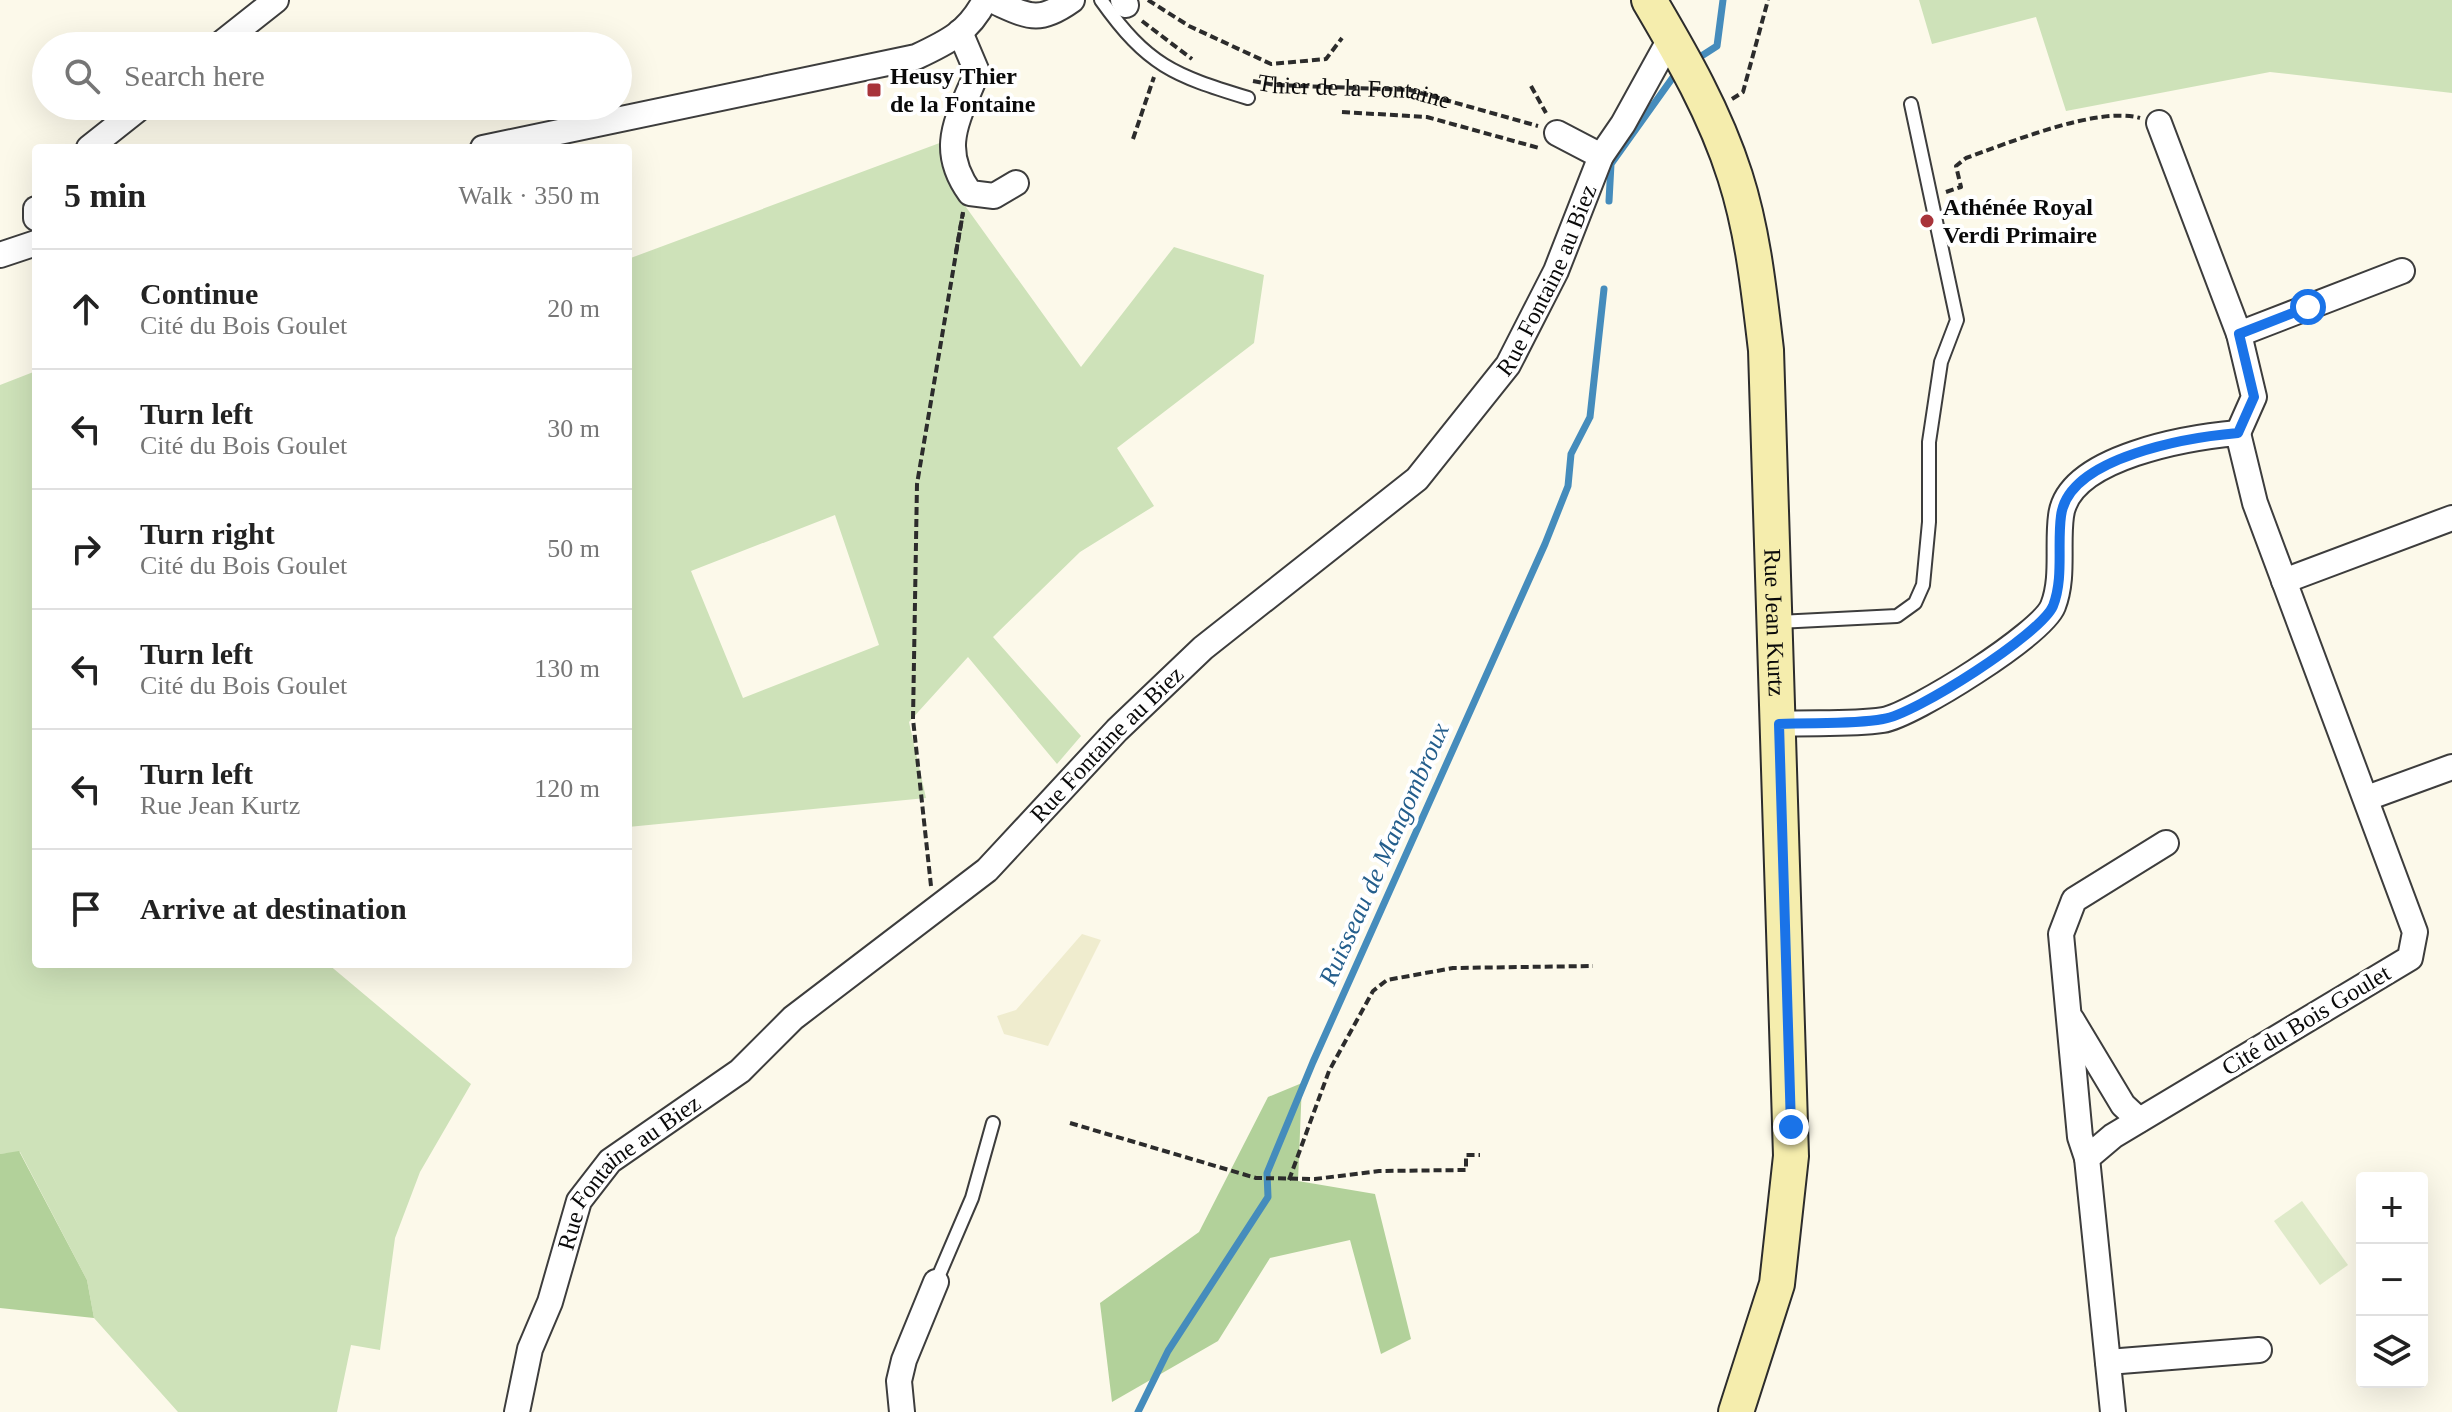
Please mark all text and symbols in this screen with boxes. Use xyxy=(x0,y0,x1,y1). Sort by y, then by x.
search box xyxy=(32,32,632,120)
icon: search xyxy=(60,54,104,98)
text: Search here xyxy=(124,59,265,92)
place label: Heusy Thier de la Fontaine xyxy=(890,63,1036,117)
street label: Thier de la Fontaine xyxy=(1256,69,1454,114)
marker: Heusy Thier de la Fontaine xyxy=(865,81,883,99)
text: 5 min xyxy=(64,177,146,214)
text: Walk · 350 m xyxy=(458,181,600,210)
street label: Rue Fontaine au Biez xyxy=(1491,181,1601,381)
place label: Athénée Royal Verdi Primaire xyxy=(1943,194,2097,248)
marker: Athénée Royal Verdi Primaire xyxy=(1918,212,1936,230)
text: Continue xyxy=(140,277,258,310)
icon: ahead xyxy=(64,287,108,331)
route start xyxy=(2290,289,2326,325)
text: 20 m xyxy=(547,294,600,323)
text: Cité du Bois Goulet xyxy=(140,311,347,340)
text: Turn left xyxy=(140,397,253,430)
icon: left xyxy=(64,407,108,451)
text: 30 m xyxy=(547,414,600,443)
text: Cité du Bois Goulet xyxy=(140,431,347,460)
text: Turn right xyxy=(140,517,275,550)
icon: right xyxy=(64,527,108,571)
text: 50 m xyxy=(547,534,600,563)
street label: Rue Jean Kurtz xyxy=(1759,548,1790,697)
text: Cité du Bois Goulet xyxy=(140,551,347,580)
text: Turn left xyxy=(140,637,253,670)
icon: left xyxy=(64,647,108,691)
text: 130 m xyxy=(534,654,600,683)
street label: Rue Fontaine au Biez xyxy=(1025,661,1189,827)
text: Cité du Bois Goulet xyxy=(140,671,347,700)
water label: Ruisseau de Mangombroux xyxy=(1313,718,1455,990)
text: Turn left xyxy=(140,757,253,790)
icon: left xyxy=(64,767,108,811)
text: 120 m xyxy=(534,774,600,803)
text: Rue Jean Kurtz xyxy=(140,791,300,820)
icon: arrive xyxy=(64,887,108,931)
text: Arrive at destination xyxy=(140,892,407,925)
street label: Cité du Bois Goulet xyxy=(2217,959,2395,1080)
street label: Rue Fontaine au Biez xyxy=(553,1090,705,1253)
route end xyxy=(1773,1109,1809,1145)
map controls xyxy=(2356,1172,2428,1388)
button: + xyxy=(2356,1172,2428,1244)
button: − xyxy=(2356,1244,2428,1316)
button: layers xyxy=(2356,1316,2428,1388)

